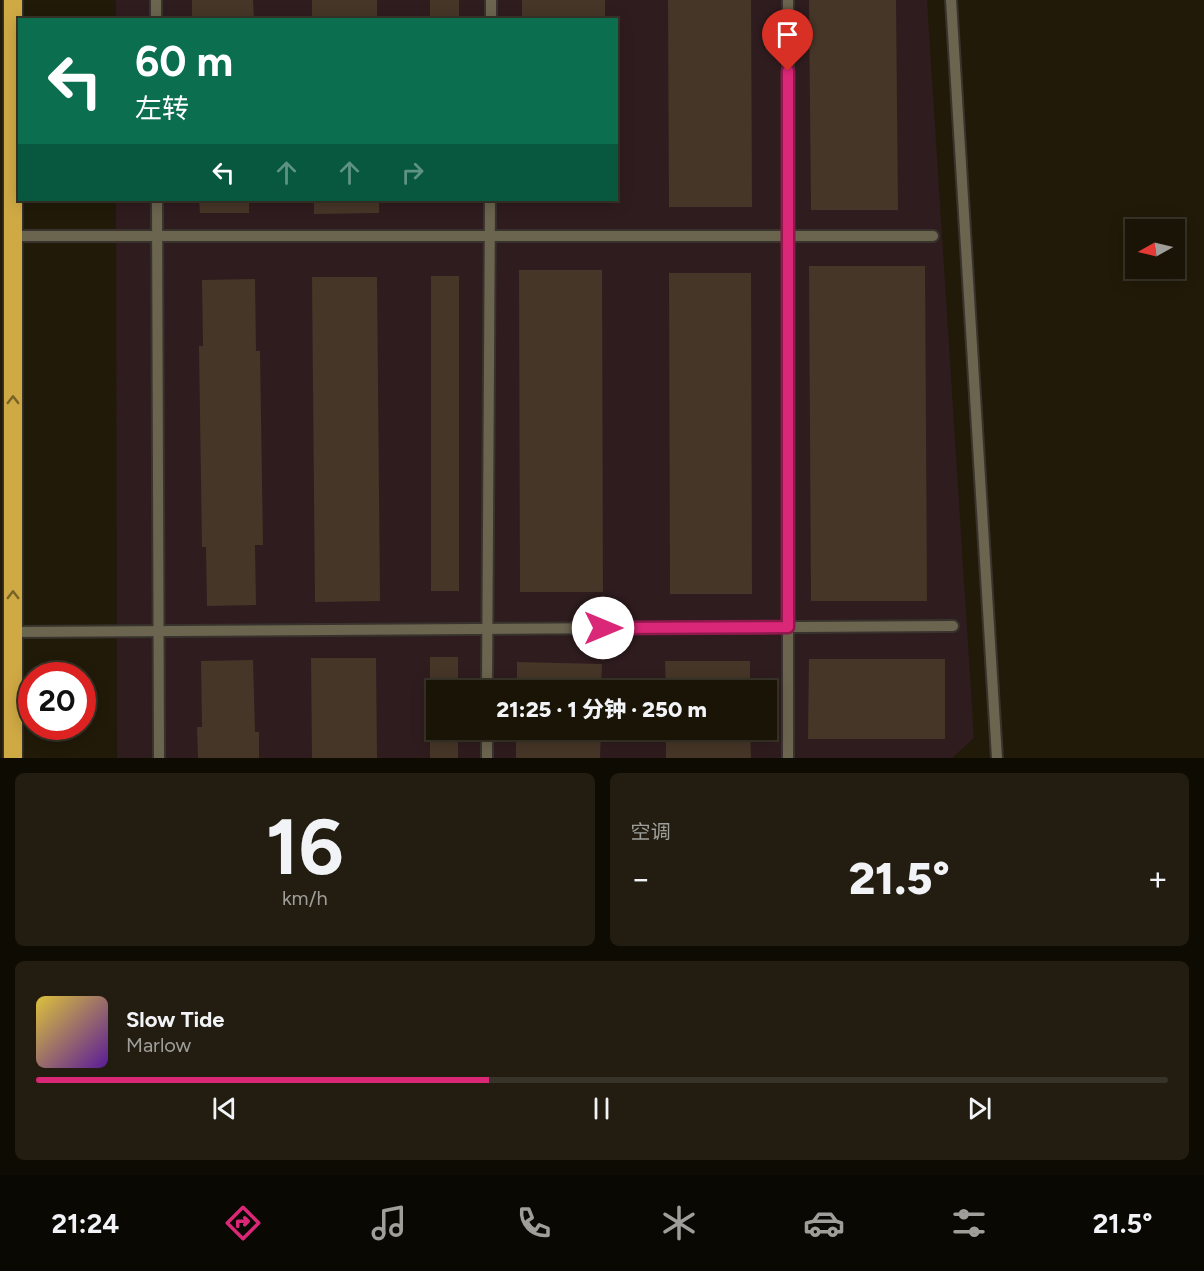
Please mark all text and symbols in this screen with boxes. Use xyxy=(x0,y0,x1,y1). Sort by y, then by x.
pin xyxy=(762,9,813,71)
icon: arrive xyxy=(771,18,804,51)
text: 60 m xyxy=(135,36,233,87)
icon: left xyxy=(36,42,114,120)
text: 左转 xyxy=(135,92,189,125)
icon: left xyxy=(207,156,240,189)
icon: ahead xyxy=(270,156,303,189)
icon: ahead xyxy=(333,156,366,189)
icon: right xyxy=(396,156,429,189)
north arrow xyxy=(1125,219,1185,279)
map controls xyxy=(1125,219,1185,279)
one-way arrow xyxy=(7,395,19,404)
one-way arrow xyxy=(7,590,19,599)
position arrow xyxy=(571,596,635,660)
speed limit sign: 20 xyxy=(18,662,96,740)
text: 21:25 · 1 分钟 · 250 m xyxy=(496,696,707,723)
text: 16 xyxy=(266,800,344,894)
text: 空调 xyxy=(631,820,671,844)
text: 21.5° xyxy=(849,851,950,905)
text: − xyxy=(631,859,651,898)
text: + xyxy=(1147,859,1168,898)
text: km/h xyxy=(282,886,328,910)
text: Slow Tide xyxy=(126,1006,225,1033)
text: Marlow xyxy=(126,1033,191,1057)
icon: previous xyxy=(208,1092,241,1125)
icon: pause xyxy=(585,1092,618,1125)
icon: next xyxy=(963,1092,996,1125)
icon: directions xyxy=(222,1202,264,1244)
icon: music xyxy=(368,1202,410,1244)
icon: phone xyxy=(513,1202,555,1244)
icon: climate xyxy=(658,1202,700,1244)
icon: car xyxy=(803,1202,845,1244)
icon: filters xyxy=(948,1202,990,1244)
text: 21:24 xyxy=(52,1207,119,1240)
text: 21.5° xyxy=(1093,1207,1152,1240)

